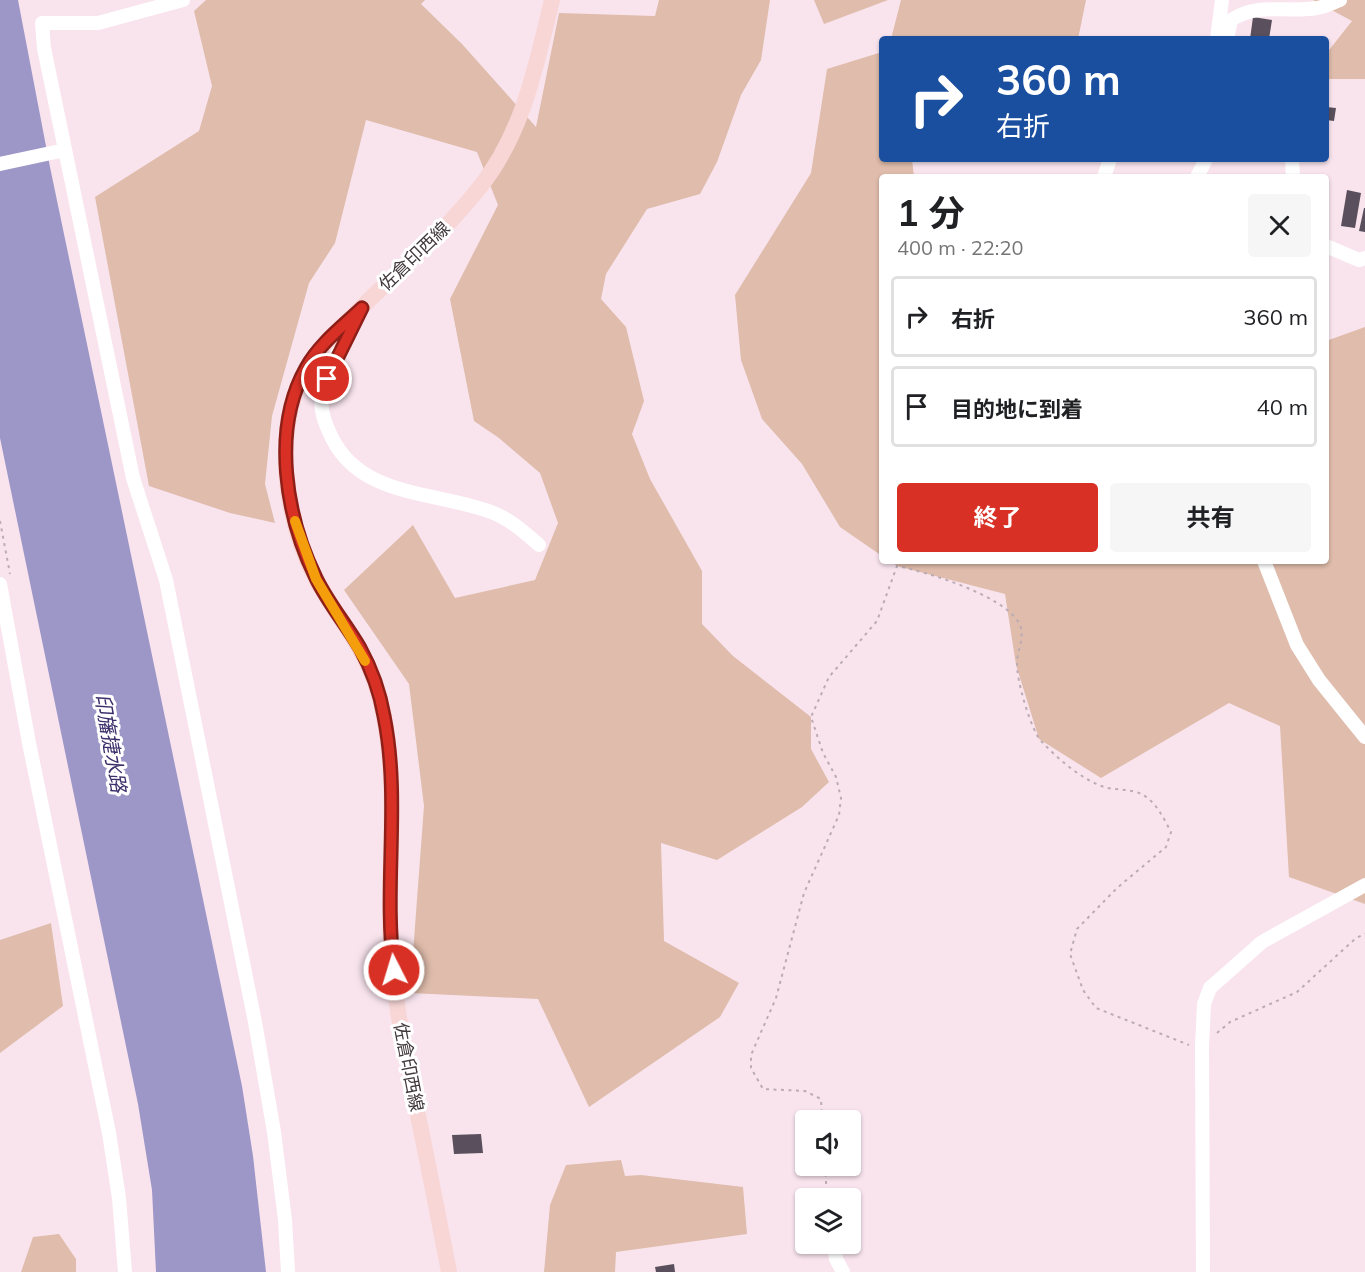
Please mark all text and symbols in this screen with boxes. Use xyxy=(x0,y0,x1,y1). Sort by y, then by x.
text: 360 m xyxy=(996,53,1121,106)
icon: right xyxy=(897,60,975,138)
text: 右折 xyxy=(996,109,1050,143)
text: 1 分 xyxy=(897,190,964,235)
button: close xyxy=(1248,194,1311,257)
street label: 佐倉印西線 xyxy=(374,216,454,296)
text: 400 m · 22:20 xyxy=(897,235,1023,260)
icon: right xyxy=(900,300,933,333)
text: 360 m xyxy=(1243,303,1308,331)
text: 右折 xyxy=(951,305,995,333)
pin xyxy=(301,353,352,404)
icon: arrive xyxy=(310,362,343,395)
icon: arrive xyxy=(900,390,933,423)
text: 40 m xyxy=(1257,393,1308,421)
text: 目的地に到着 xyxy=(951,395,1083,423)
button: 終了 xyxy=(897,483,1098,552)
button: 共有 xyxy=(1110,483,1311,552)
water label: 印旛捷水路 xyxy=(90,692,132,796)
position arrow xyxy=(362,938,426,1002)
street label: 佐倉印西線 xyxy=(389,1021,429,1113)
map controls xyxy=(795,1110,861,1254)
button: sound xyxy=(795,1110,861,1176)
button: layers xyxy=(795,1188,861,1254)

